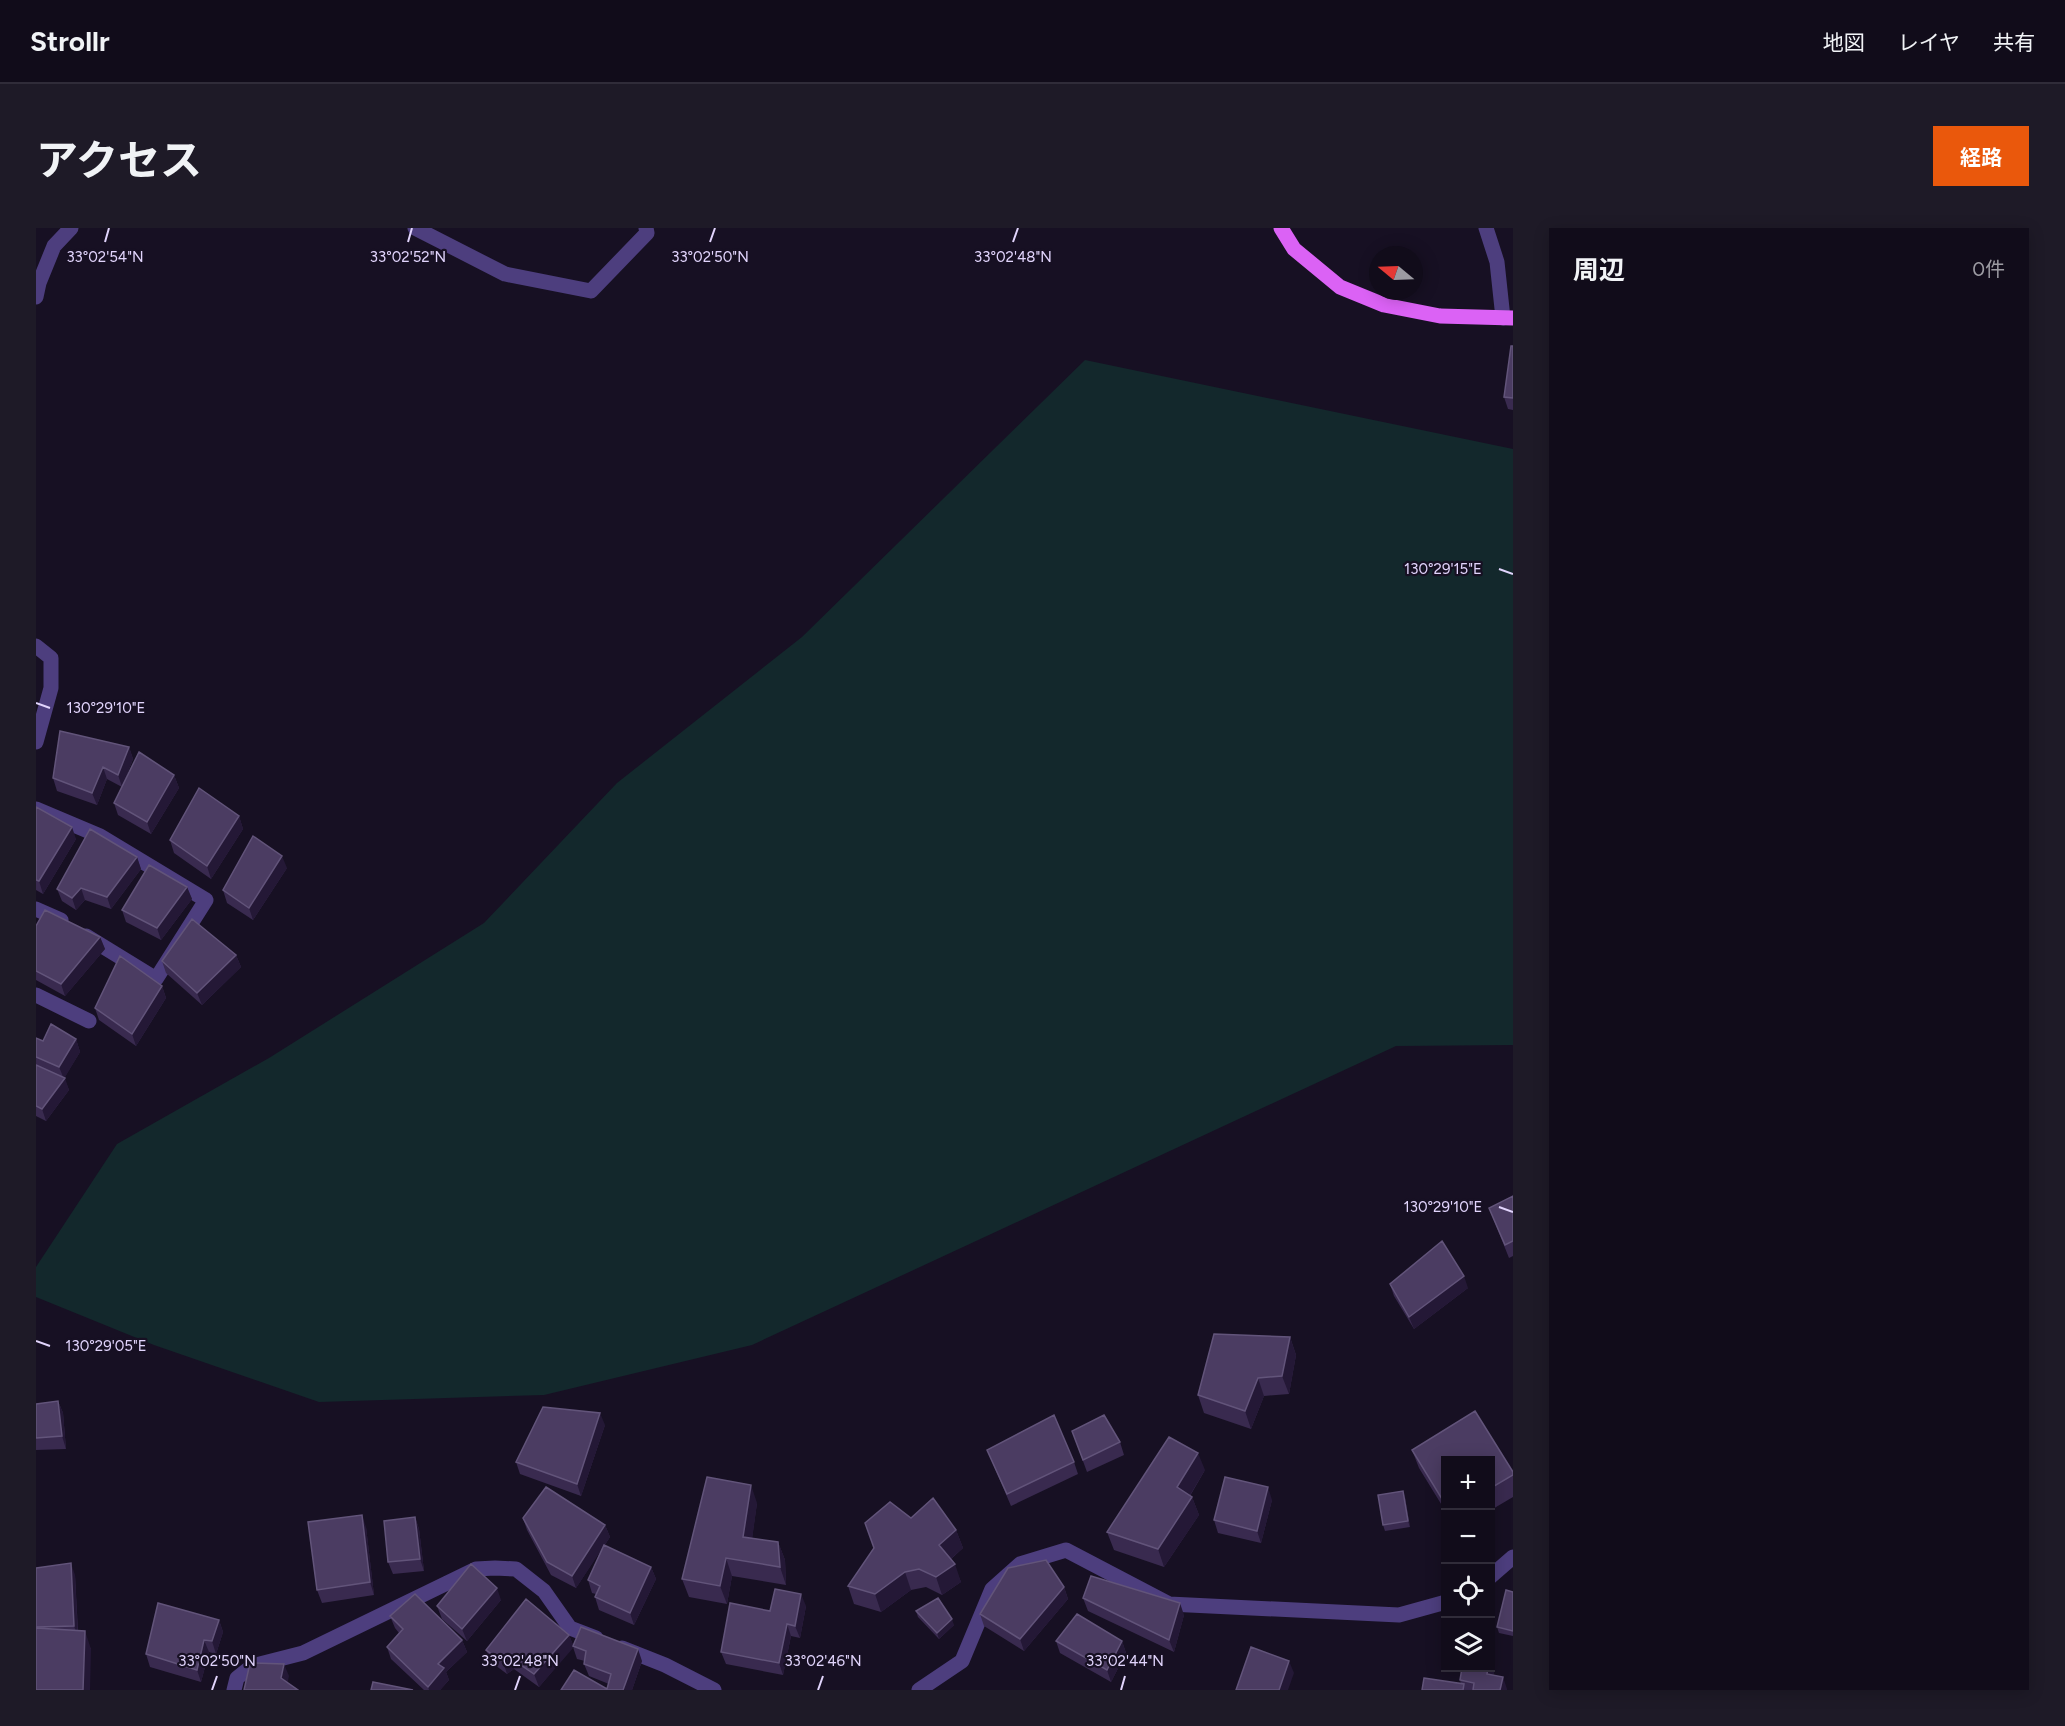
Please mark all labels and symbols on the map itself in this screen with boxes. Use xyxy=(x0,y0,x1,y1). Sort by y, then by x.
north arrow xyxy=(1369,246,1423,300)
text: 33°02'54"N xyxy=(66,248,144,266)
text: 33°02'52"N xyxy=(370,248,446,266)
text: 33°02'50"N xyxy=(671,248,749,266)
text: 33°02'48"N xyxy=(974,248,1052,266)
text: 130°29'15"E xyxy=(1404,560,1482,578)
text: 130°29'10"E xyxy=(67,699,145,717)
text: 130°29'10"E xyxy=(1404,1198,1482,1216)
text: 130°29'05"E xyxy=(65,1337,147,1355)
text: 33°02'50"N xyxy=(178,1652,256,1670)
text: 33°02'48"N xyxy=(481,1652,559,1670)
text: 33°02'46"N xyxy=(784,1652,862,1670)
text: 33°02'44"N xyxy=(1086,1652,1164,1670)

